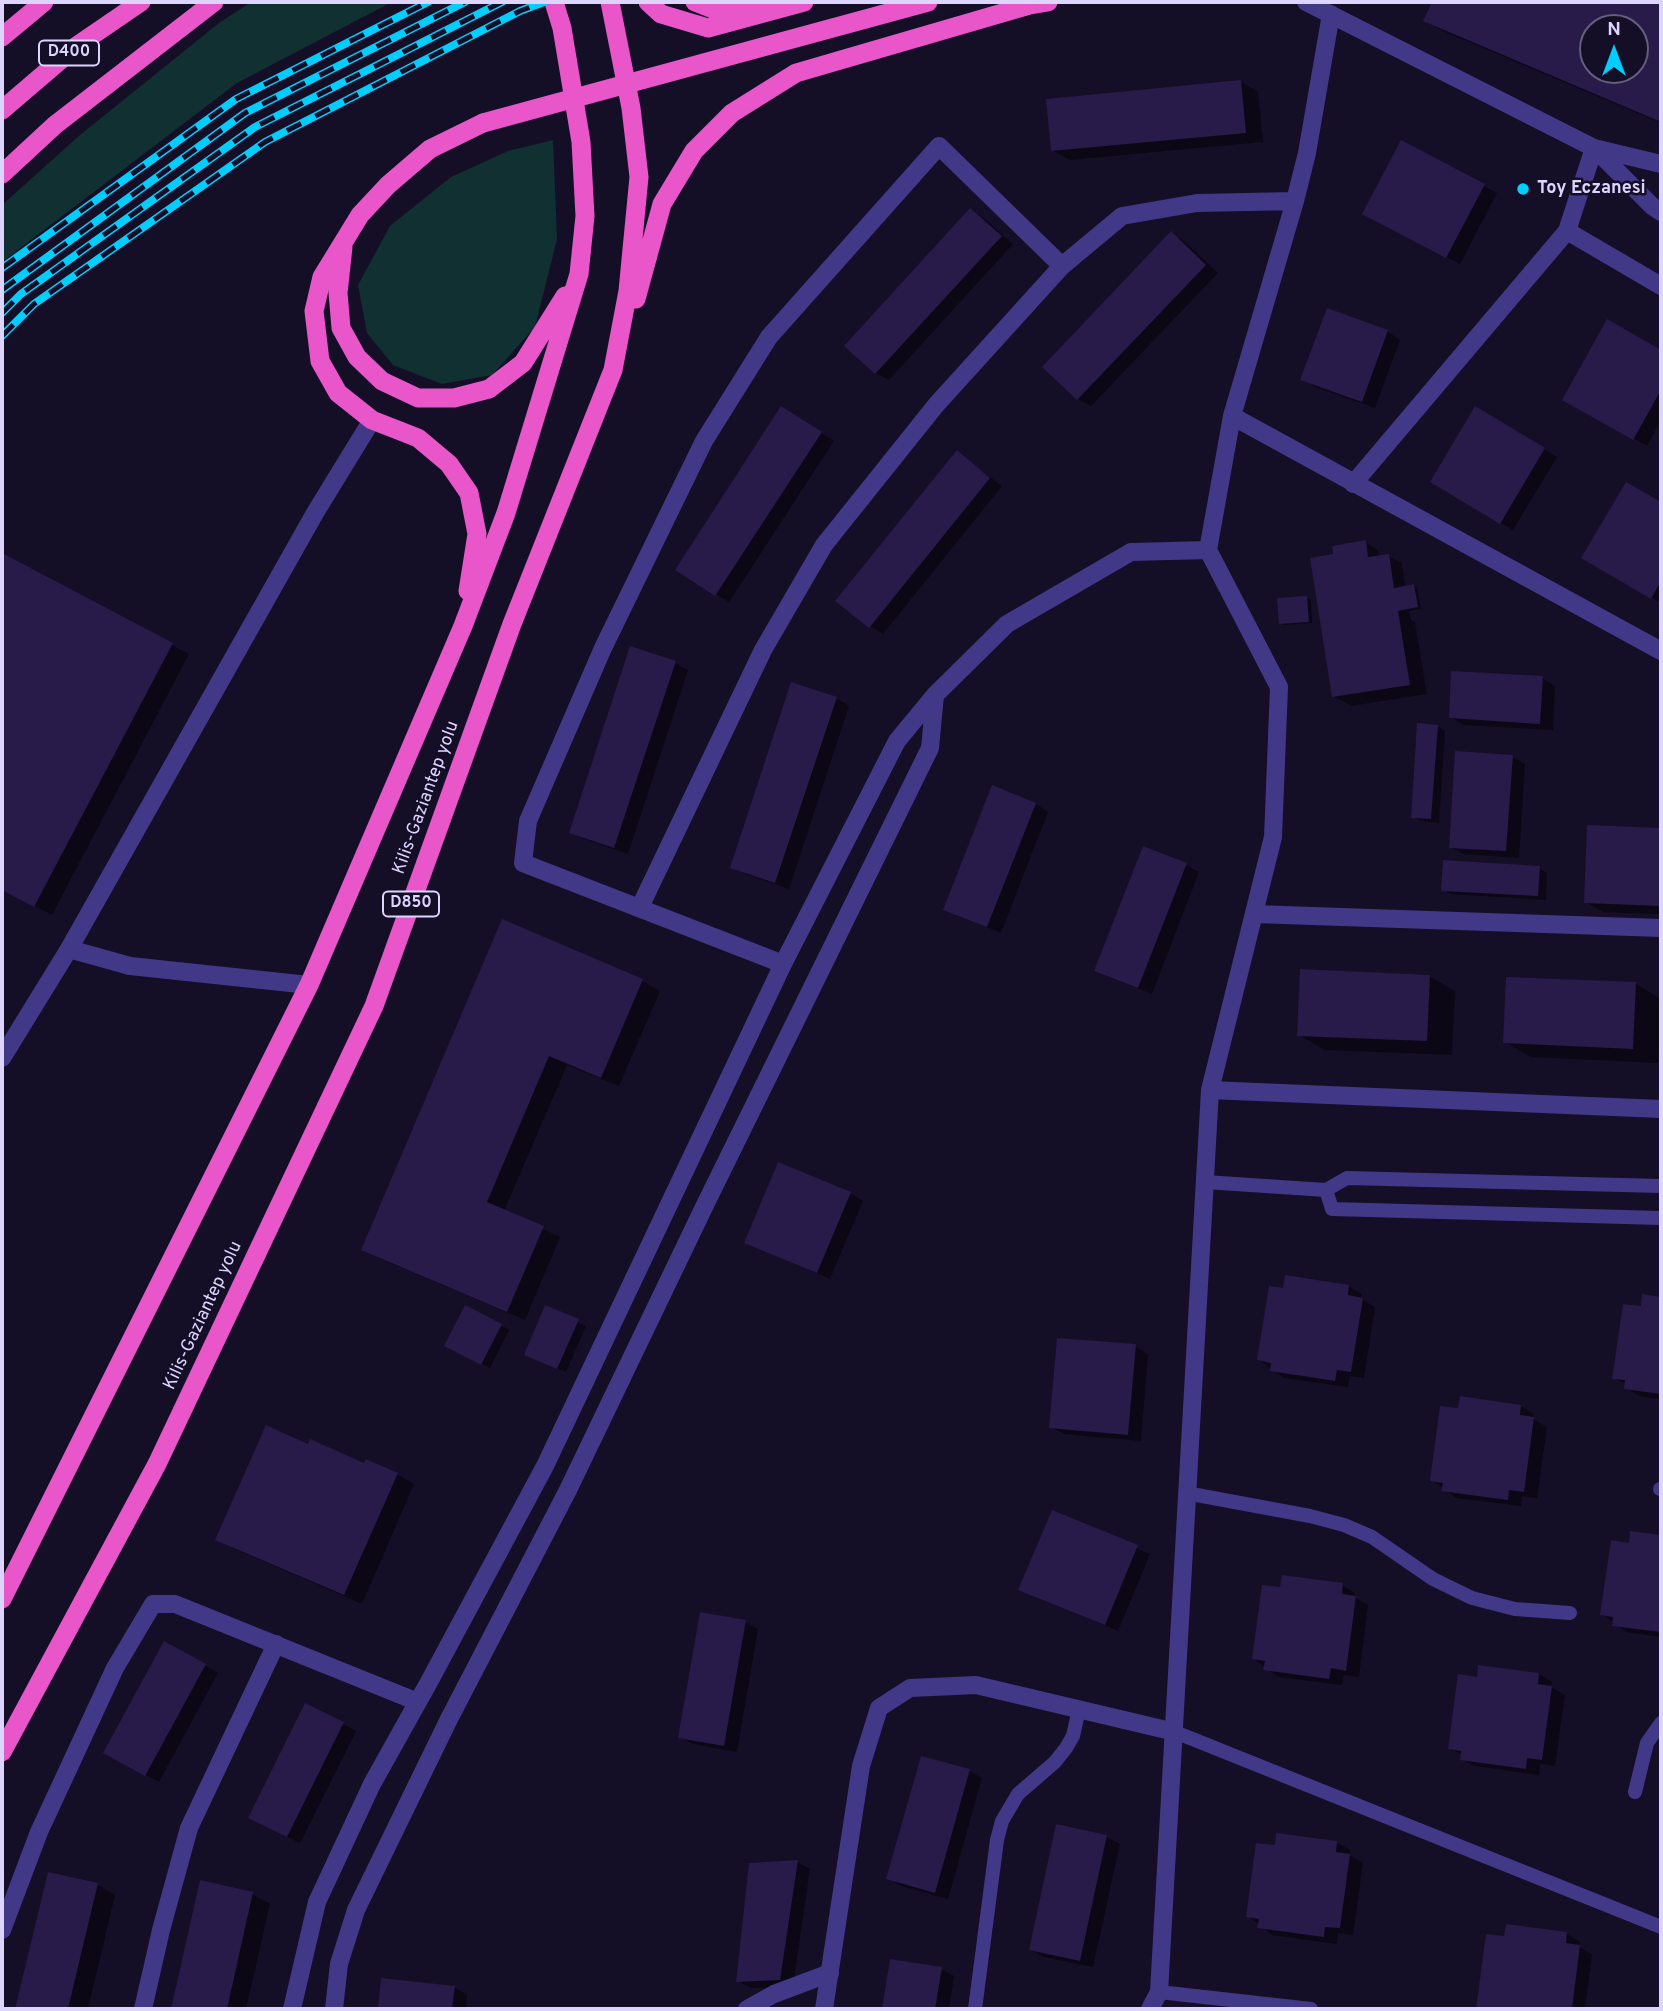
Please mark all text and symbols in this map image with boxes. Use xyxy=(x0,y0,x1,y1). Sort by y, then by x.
north arrow xyxy=(1579,14,1649,84)
text: N xyxy=(1607,18,1621,42)
road number: D400 xyxy=(39,40,99,66)
place label: Toy Eczanesi xyxy=(1537,178,1646,200)
marker: Toy Eczanesi xyxy=(1515,181,1531,197)
street label: Kilis-Gaziantep yolu xyxy=(389,718,465,878)
road number: D850 xyxy=(383,891,439,916)
street label: Kilis-Gaziantep yolu xyxy=(160,1238,248,1394)

